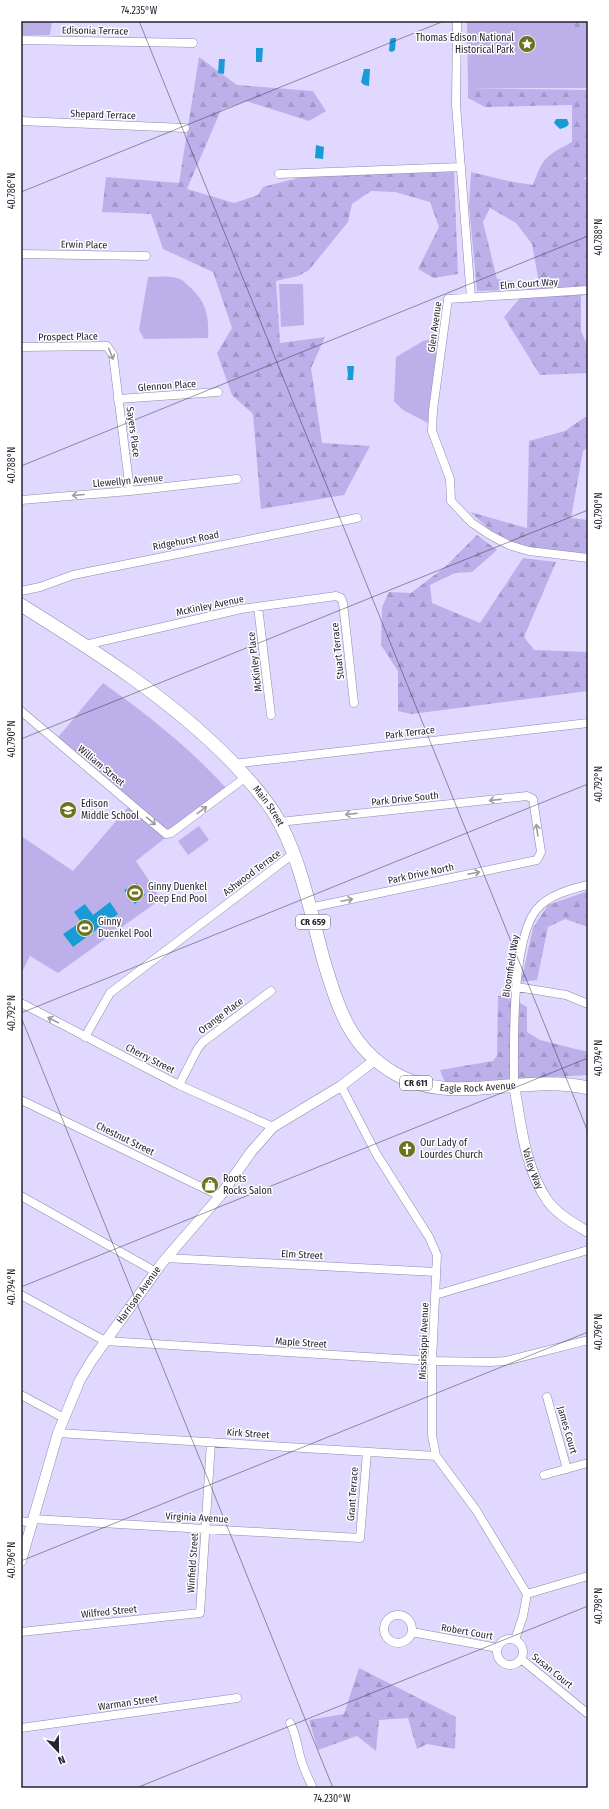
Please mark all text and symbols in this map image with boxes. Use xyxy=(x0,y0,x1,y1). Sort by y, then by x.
text: 74.235°W xyxy=(121,5,158,17)
street label: Edisonia Terrace xyxy=(62,24,128,38)
place label: Thomas Edison National Historical Park xyxy=(415,32,514,56)
place icon: Thomas Edison National Historical Park xyxy=(517,34,537,54)
street label: Shepard Terrace xyxy=(70,108,136,122)
text: 40.786°N xyxy=(6,173,18,209)
text: 40.788°N xyxy=(593,219,605,255)
street label: Erwin Place xyxy=(61,239,107,251)
street label: Elm Court Way xyxy=(500,276,559,292)
street label: Glen Avenue xyxy=(426,301,444,353)
street label: Prospect Place xyxy=(38,330,98,344)
one-way arrow xyxy=(107,348,115,360)
street label: Glennon Place xyxy=(137,378,197,394)
street label: Sayers Place xyxy=(124,406,142,458)
text: 40.788°N xyxy=(6,447,18,483)
street label: Llewellyn Avenue xyxy=(92,472,164,490)
one-way arrow xyxy=(72,492,85,499)
text: 40.790°N xyxy=(593,493,605,529)
street label: Ridgehurst Road xyxy=(152,529,220,553)
street label: McKinley Avenue xyxy=(175,593,245,619)
street label: Stuart Terrace xyxy=(329,622,347,680)
street label: McKinley Place xyxy=(245,631,265,693)
text: 40.790°N xyxy=(6,721,18,757)
street label: Park Terrace xyxy=(385,724,435,742)
street label: William Street xyxy=(75,743,127,789)
text: 40.792°N xyxy=(593,766,605,802)
street label: Main Street xyxy=(250,783,287,829)
street label: Park Drive South xyxy=(371,789,439,809)
one-way arrow xyxy=(488,796,501,803)
place label: Edison Middle School xyxy=(81,798,139,822)
school or university icon: Edison Middle School xyxy=(58,800,78,820)
one-way arrow xyxy=(197,806,208,814)
one-way arrow xyxy=(345,811,358,818)
one-way arrow xyxy=(146,817,157,826)
one-way arrow xyxy=(533,824,541,837)
street label: Ashwood Terrace xyxy=(221,847,283,899)
street label: Park Drive North xyxy=(387,861,455,887)
one-way arrow xyxy=(468,869,481,877)
place label: Ginny Duenkel Deep End Pool xyxy=(148,881,207,905)
sports icon: Ginny Duenkel Deep End Pool xyxy=(125,883,145,903)
one-way arrow xyxy=(340,896,353,904)
road number: CR 659 xyxy=(296,915,330,929)
place label: Ginny Duenkel Pool xyxy=(98,916,152,940)
sports icon: Ginny Duenkel Pool xyxy=(75,918,95,938)
street label: Bloomfield Way xyxy=(500,933,522,998)
text: 40.792°N xyxy=(6,995,18,1031)
street label: Orange Place xyxy=(196,995,246,1037)
one-way arrow xyxy=(47,1016,59,1023)
text: 40.794°N xyxy=(593,1040,605,1076)
street label: Cherry Street xyxy=(123,1041,177,1077)
road number: CR 611 xyxy=(400,1076,432,1090)
street label: Eagle Rock Avenue xyxy=(439,1079,516,1095)
street label: Chestnut Street xyxy=(94,1120,157,1159)
place label: Our Lady of Lourdes Church xyxy=(420,1137,483,1161)
church icon: Our Lady of Lourdes Church xyxy=(397,1139,417,1159)
street label: Valley Way xyxy=(520,1147,546,1192)
place label: Roots Rocks Salon xyxy=(223,1173,272,1197)
shop icon: Roots Rocks Salon xyxy=(200,1175,220,1195)
street label: Elm Street xyxy=(281,1248,324,1262)
street label: Harrison Avenue xyxy=(114,1264,164,1326)
text: 40.794°N xyxy=(6,1269,18,1305)
street label: Mississippi Avenue xyxy=(417,1302,431,1380)
text: 40.796°N xyxy=(593,1314,605,1350)
street label: Maple Street xyxy=(275,1335,328,1351)
street label: James Court xyxy=(554,1405,580,1456)
street label: Kirk Street xyxy=(226,1427,271,1442)
street label: Grant Terrace xyxy=(345,1466,361,1522)
street label: Virginia Avenue xyxy=(165,1510,229,1526)
street label: Winfield Street xyxy=(185,1532,201,1594)
text: 40.796°N xyxy=(6,1542,18,1578)
text: 40.798°N xyxy=(593,1588,605,1624)
street label: Wilfred Street xyxy=(80,1603,138,1621)
street label: Robert Court xyxy=(440,1622,494,1643)
street label: Susan Court xyxy=(529,1651,575,1692)
street label: Warman Street xyxy=(97,1693,159,1713)
north arrow xyxy=(38,1731,78,1771)
text: N xyxy=(56,1753,67,1767)
text: 74.230°W xyxy=(314,1793,351,1805)

